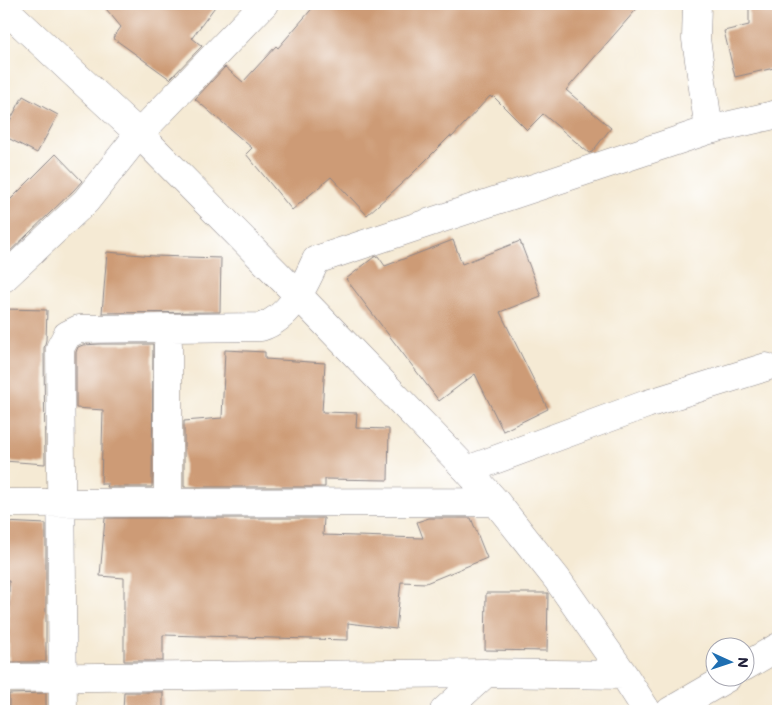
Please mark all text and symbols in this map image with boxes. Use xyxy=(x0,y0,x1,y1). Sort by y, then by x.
north arrow xyxy=(704,638,754,688)
text: N xyxy=(734,657,753,669)

